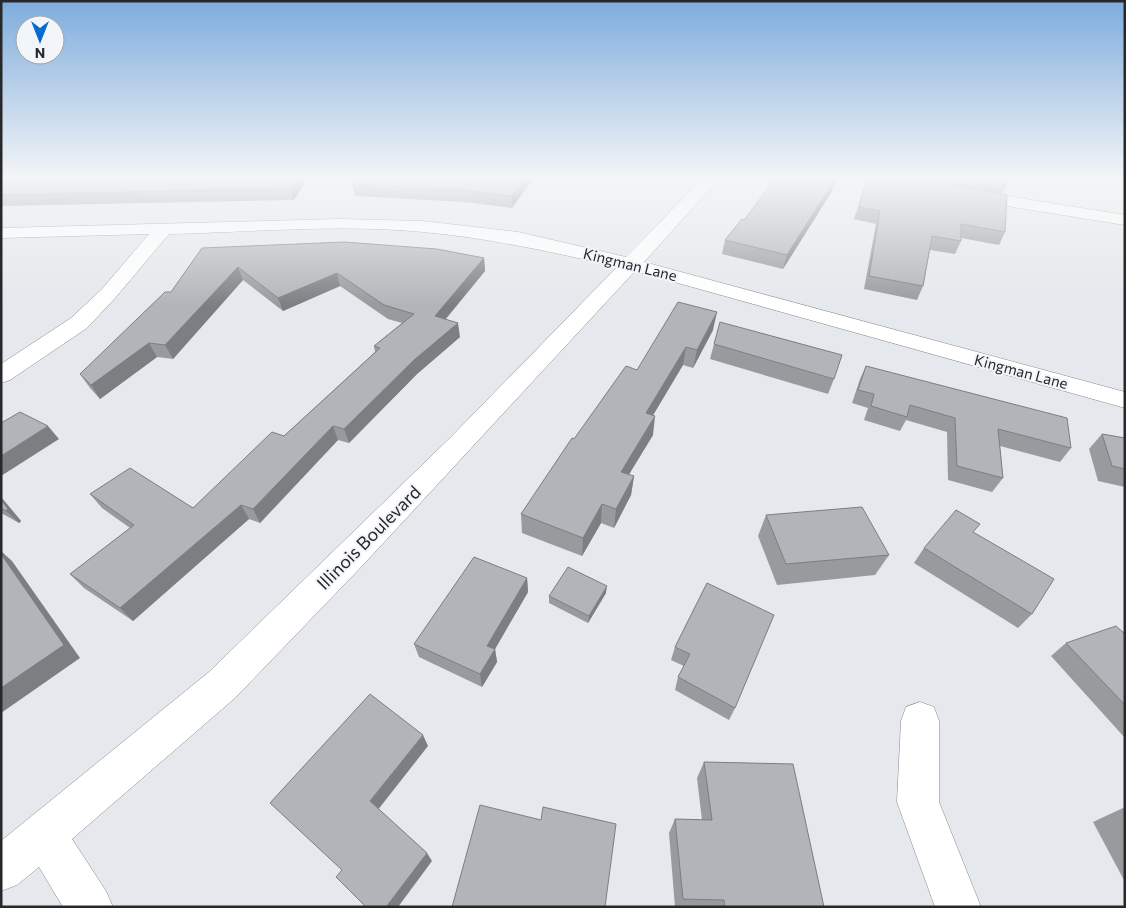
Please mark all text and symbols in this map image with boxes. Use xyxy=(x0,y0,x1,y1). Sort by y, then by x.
north arrow xyxy=(15,15,65,65)
text: N xyxy=(35,45,45,62)
street label: Kingman Lane xyxy=(581,244,679,284)
street label: Kingman Lane xyxy=(973,350,1070,392)
street label: Illinois Boulevard xyxy=(312,481,425,594)

